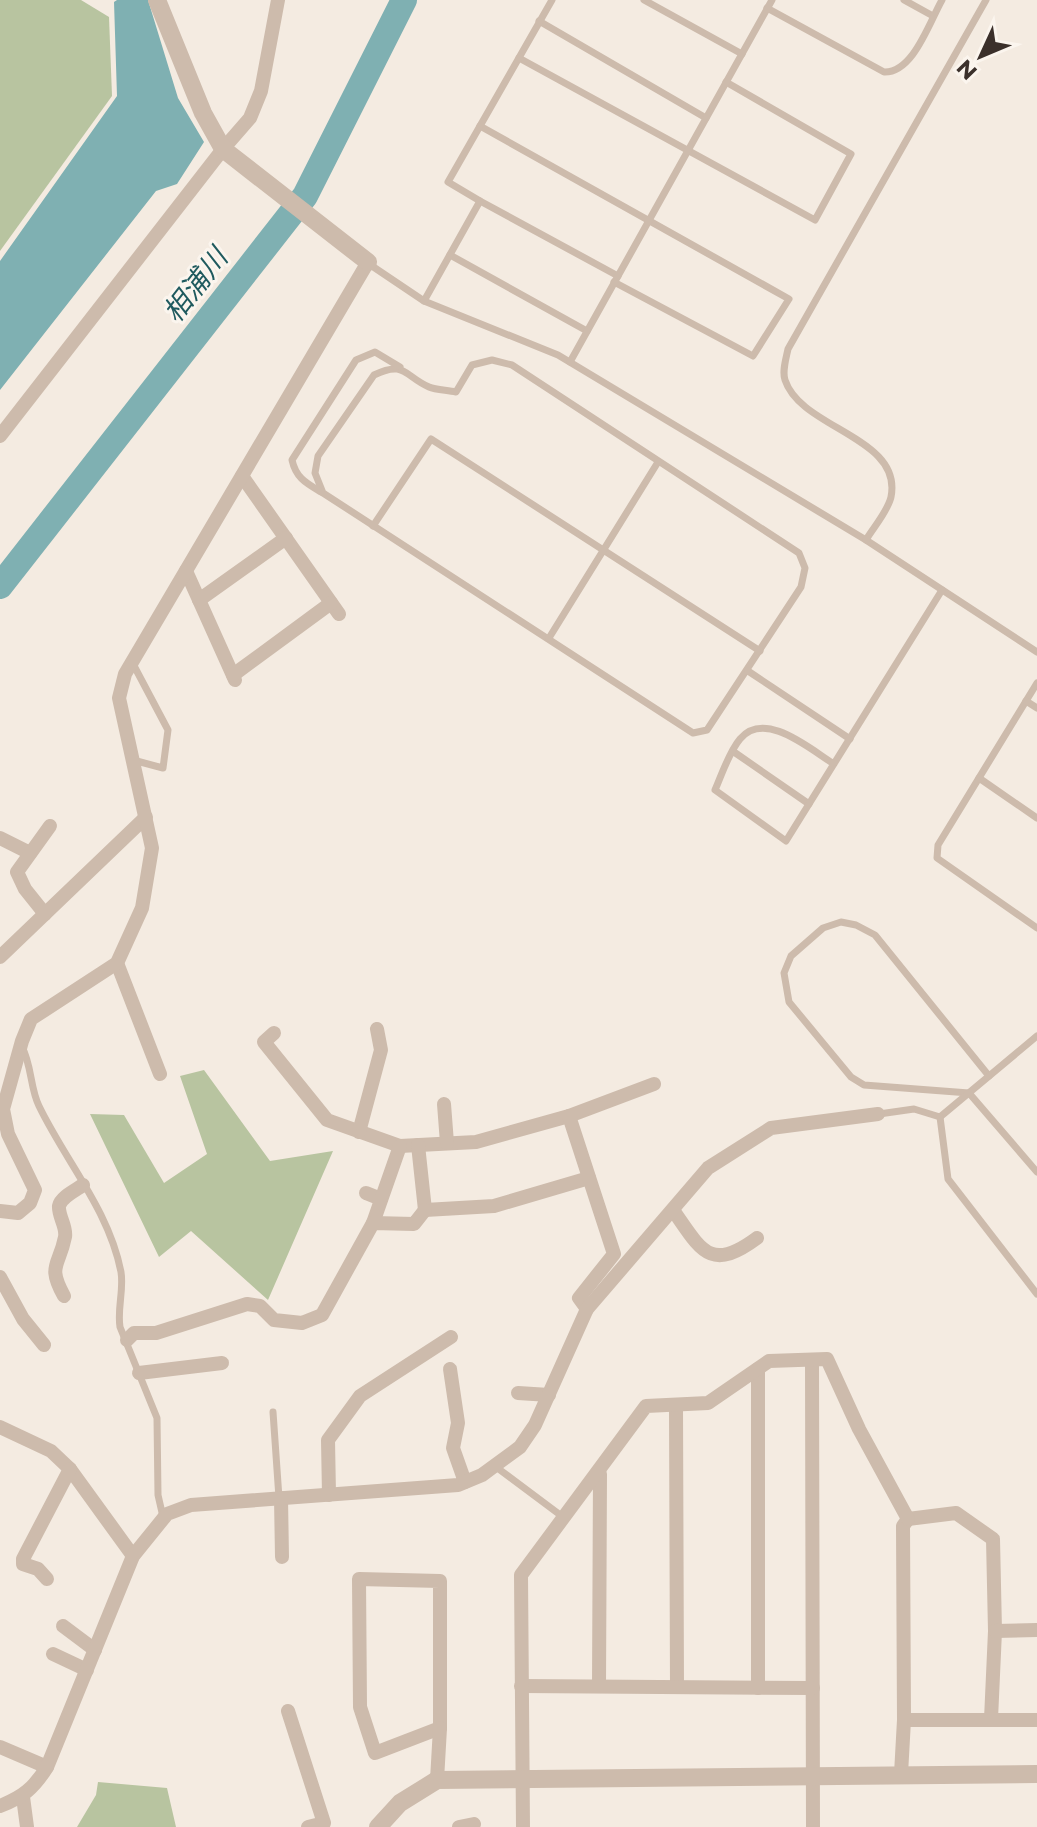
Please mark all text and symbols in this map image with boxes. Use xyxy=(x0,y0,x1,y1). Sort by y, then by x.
north arrow xyxy=(941,16,1021,96)
text: N xyxy=(951,54,983,85)
water label: 相浦川 xyxy=(156,239,236,329)

